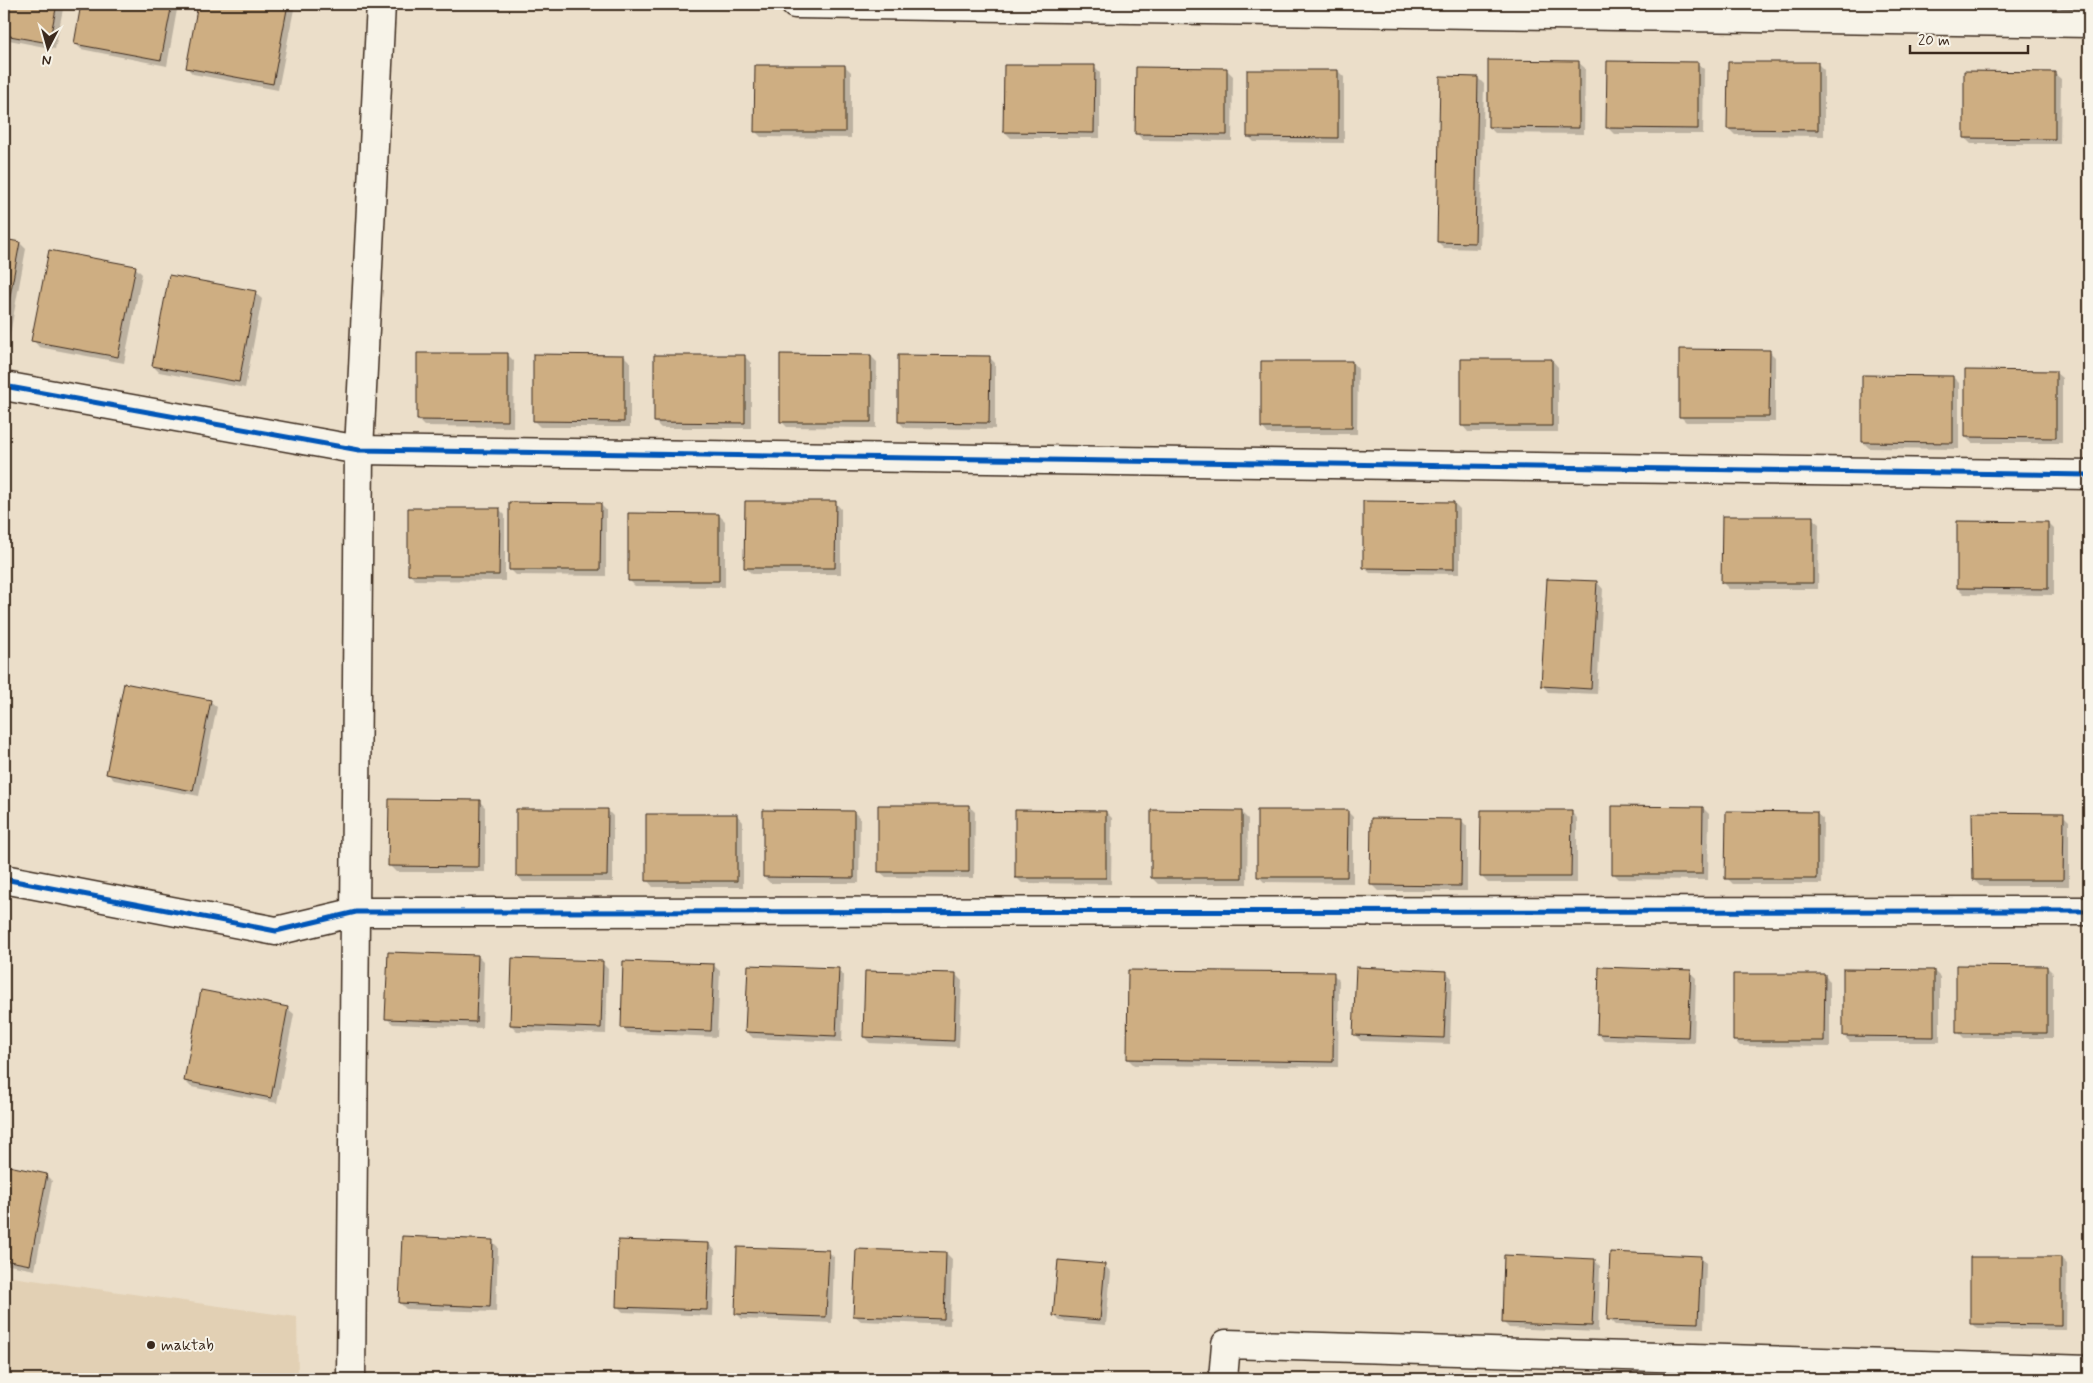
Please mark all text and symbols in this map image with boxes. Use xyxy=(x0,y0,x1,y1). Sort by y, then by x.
north arrow xyxy=(22,22,72,72)
scale bar xyxy=(1910,22,2028,54)
text: 20 m xyxy=(1918,31,1950,51)
text: N xyxy=(41,50,52,69)
place label: maktab xyxy=(161,1335,214,1356)
marker: maktab xyxy=(145,1339,157,1351)

